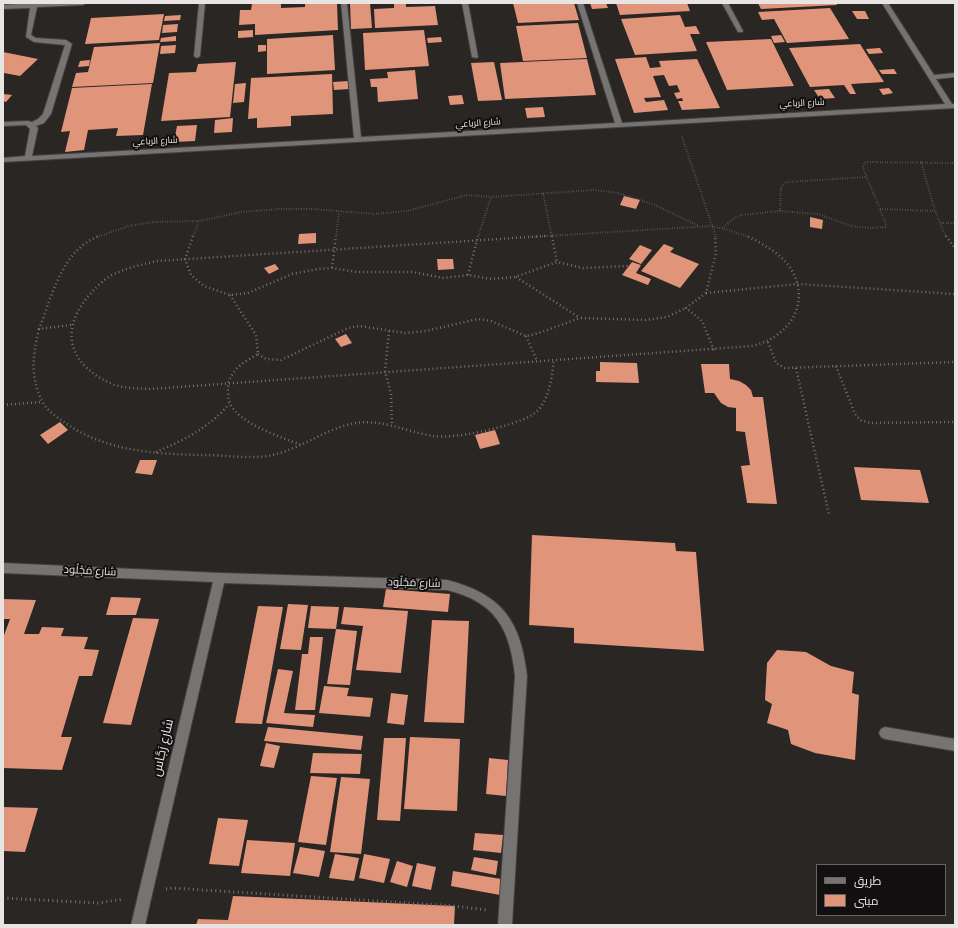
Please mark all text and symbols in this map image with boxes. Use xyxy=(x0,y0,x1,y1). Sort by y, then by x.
street label: شارع الرباعي xyxy=(779,97,825,111)
street label: شارع الرباعي xyxy=(455,117,501,131)
street label: شارع الرباعي xyxy=(132,135,178,149)
street label: شارع مَجْلُود xyxy=(63,564,117,580)
street label: شارع مَجْلُود xyxy=(387,576,441,592)
street label: شارع رَجَّاس xyxy=(150,718,178,778)
legend xyxy=(816,864,946,916)
text: طريق xyxy=(854,874,881,890)
text: مبنى xyxy=(854,894,879,910)

